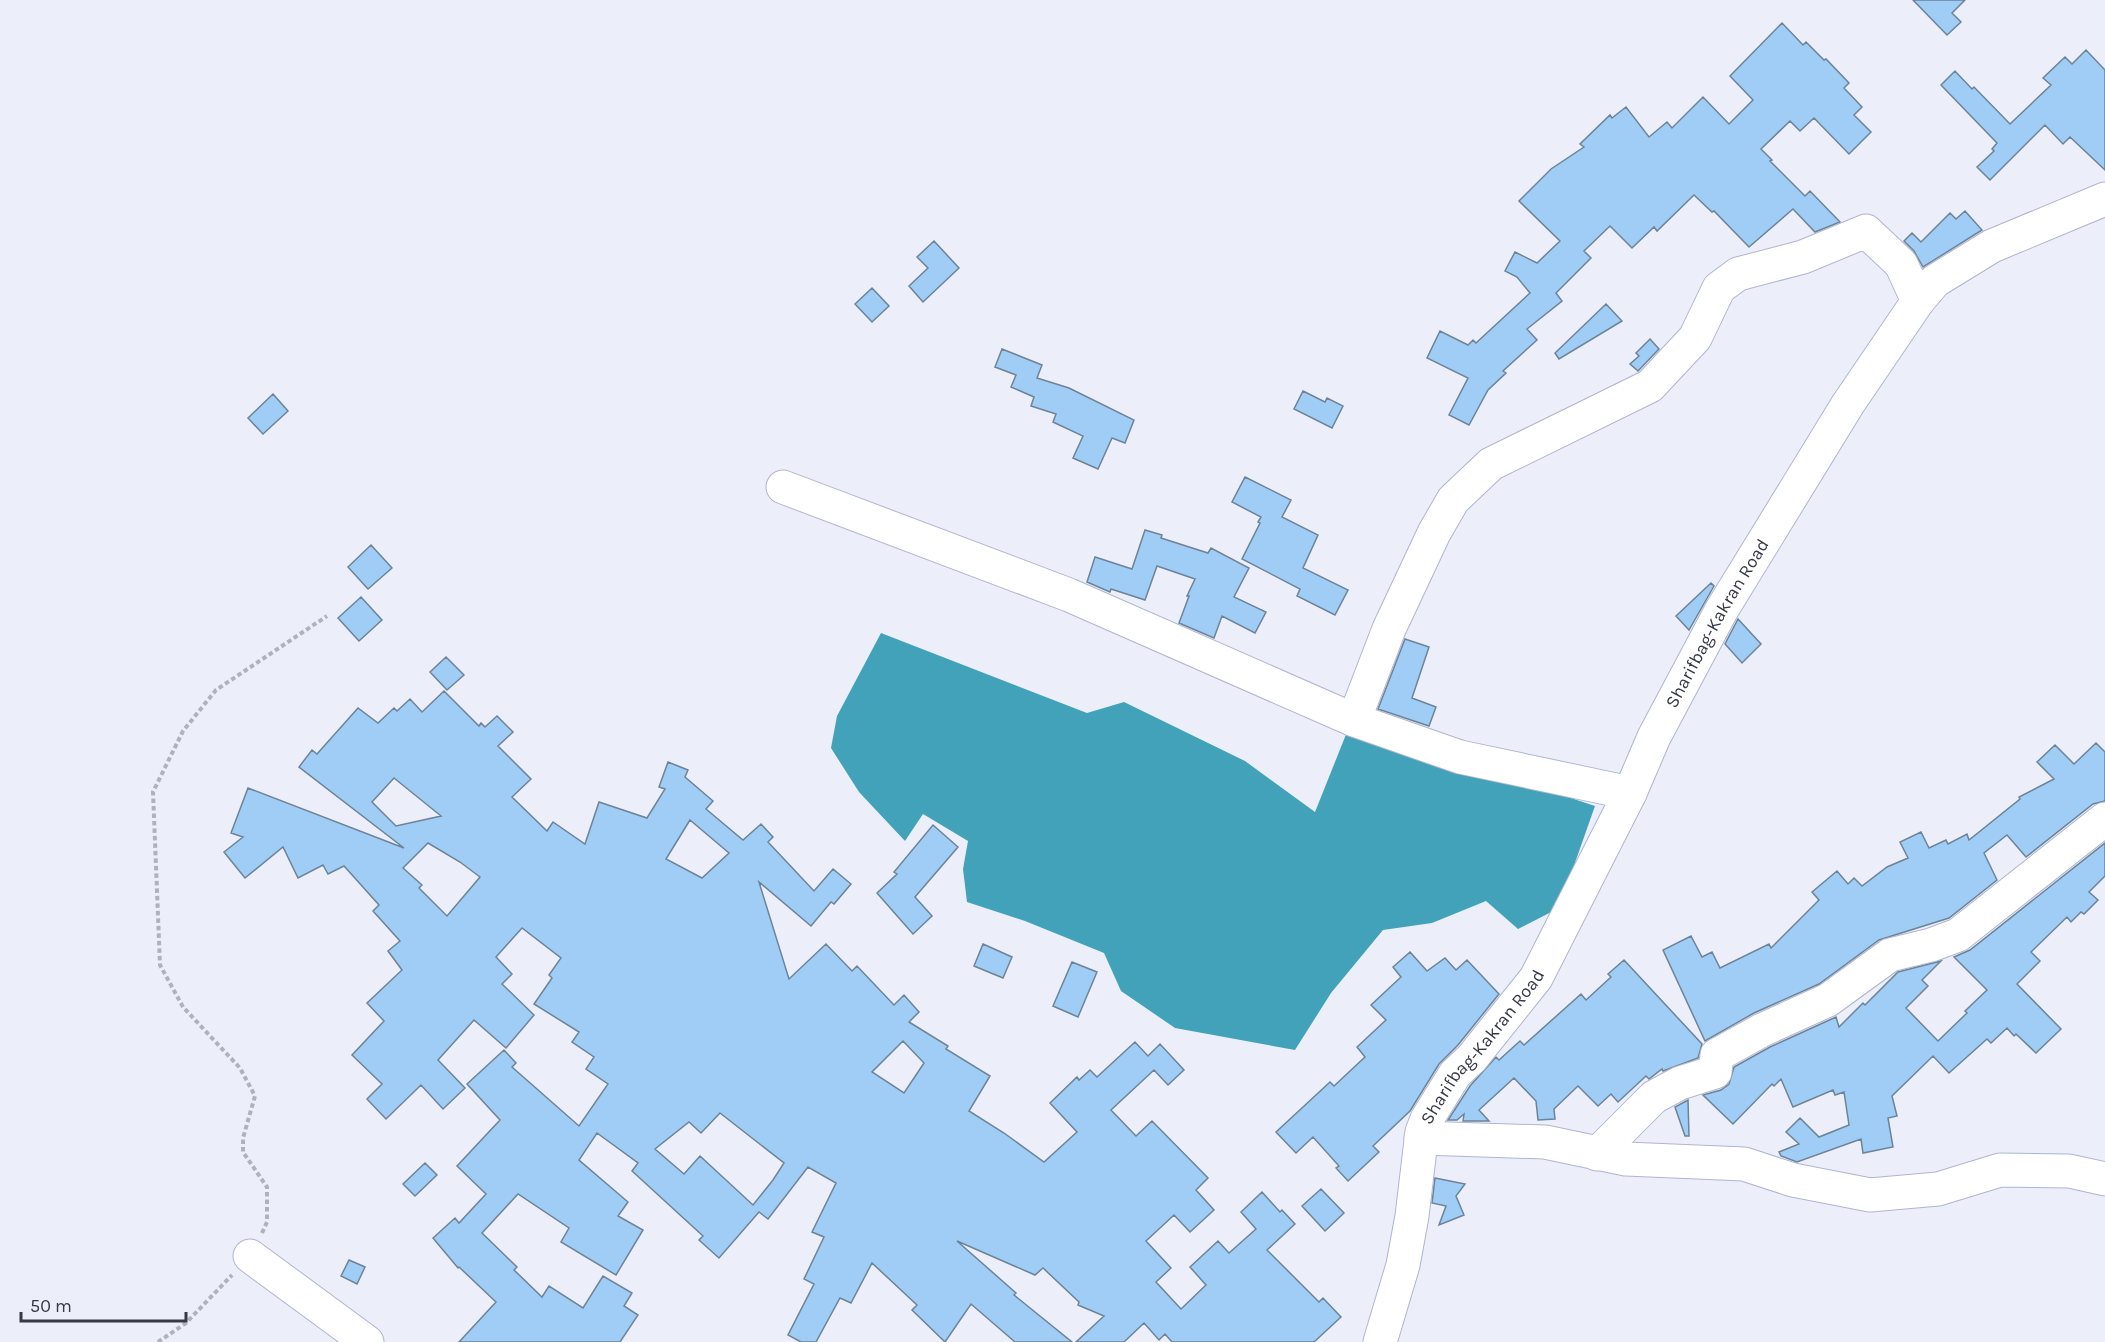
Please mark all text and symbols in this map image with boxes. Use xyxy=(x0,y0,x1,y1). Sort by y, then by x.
street label: Sharifbag-Kakran Road xyxy=(1661,535,1774,712)
street label: Sharifbag-Kakran Road xyxy=(1415,966,1549,1128)
scale bar xyxy=(21,1285,186,1323)
text: 50 m xyxy=(30,1295,72,1317)

